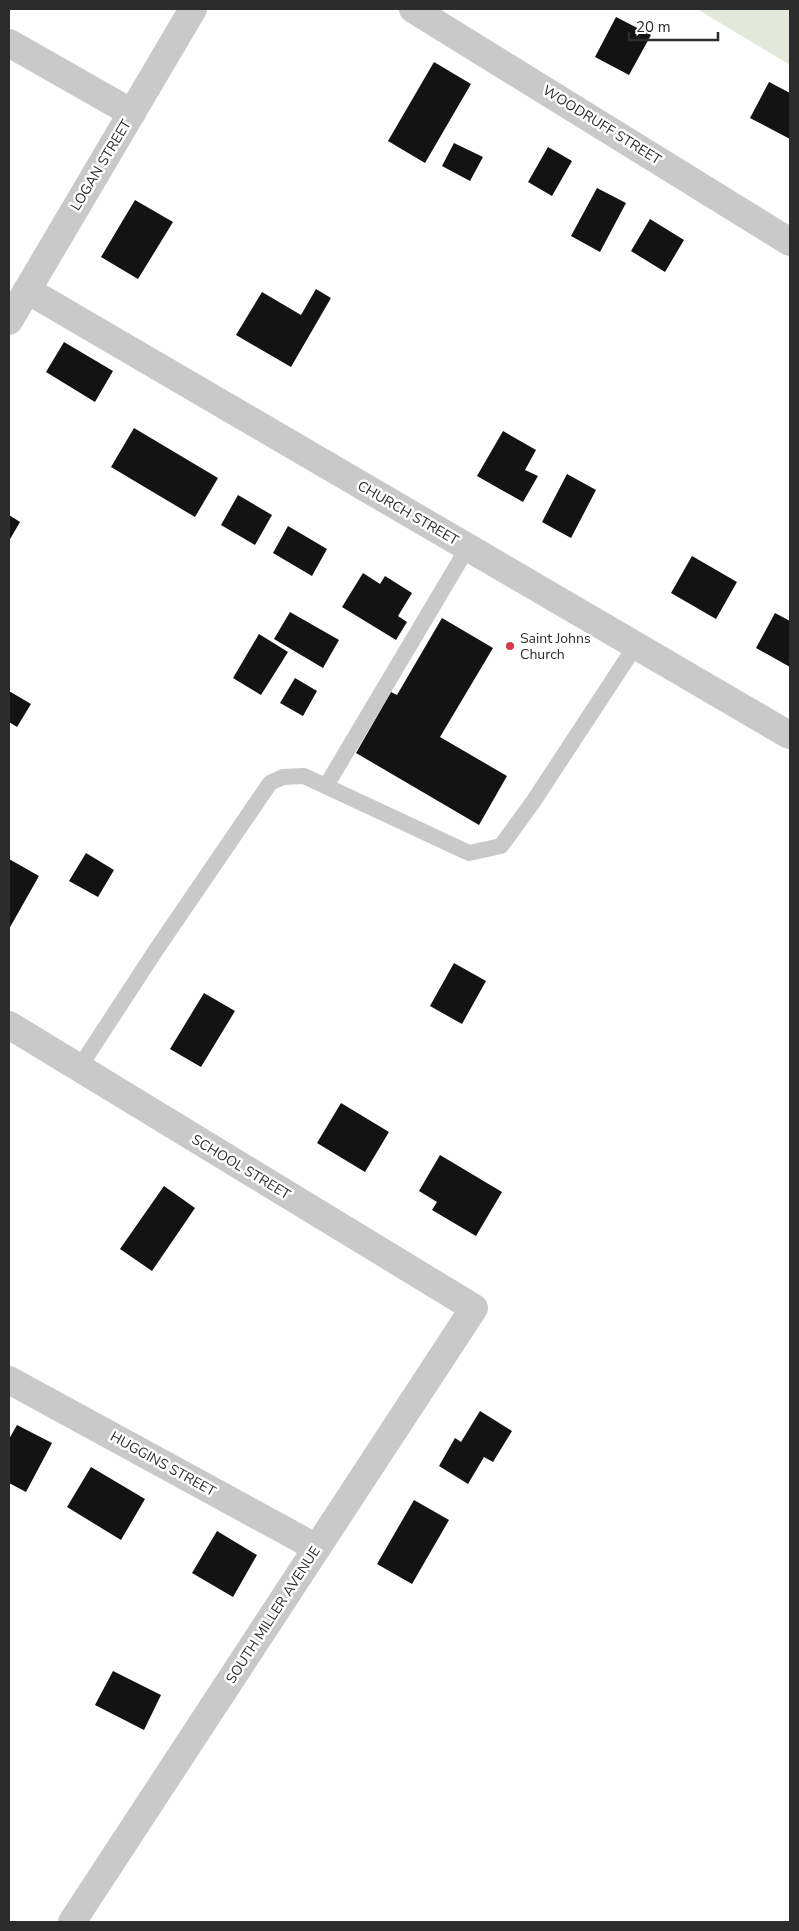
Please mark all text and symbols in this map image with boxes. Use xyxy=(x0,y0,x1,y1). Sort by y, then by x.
scale bar xyxy=(629,10,718,42)
text: 20 m xyxy=(636,17,671,37)
street label: WOODRUFF STREET xyxy=(539,81,665,169)
street label: LOGAN STREET xyxy=(66,116,136,214)
street label: CHURCH STREET xyxy=(354,476,463,550)
place label: Saint Johns Church xyxy=(520,629,591,664)
marker: Saint Johns Church xyxy=(504,640,516,652)
street label: SCHOOL STREET xyxy=(188,1130,294,1204)
street label: HUGGINS STREET xyxy=(107,1427,220,1501)
street label: SOUTH MILLER AVENUE xyxy=(221,1543,325,1687)

